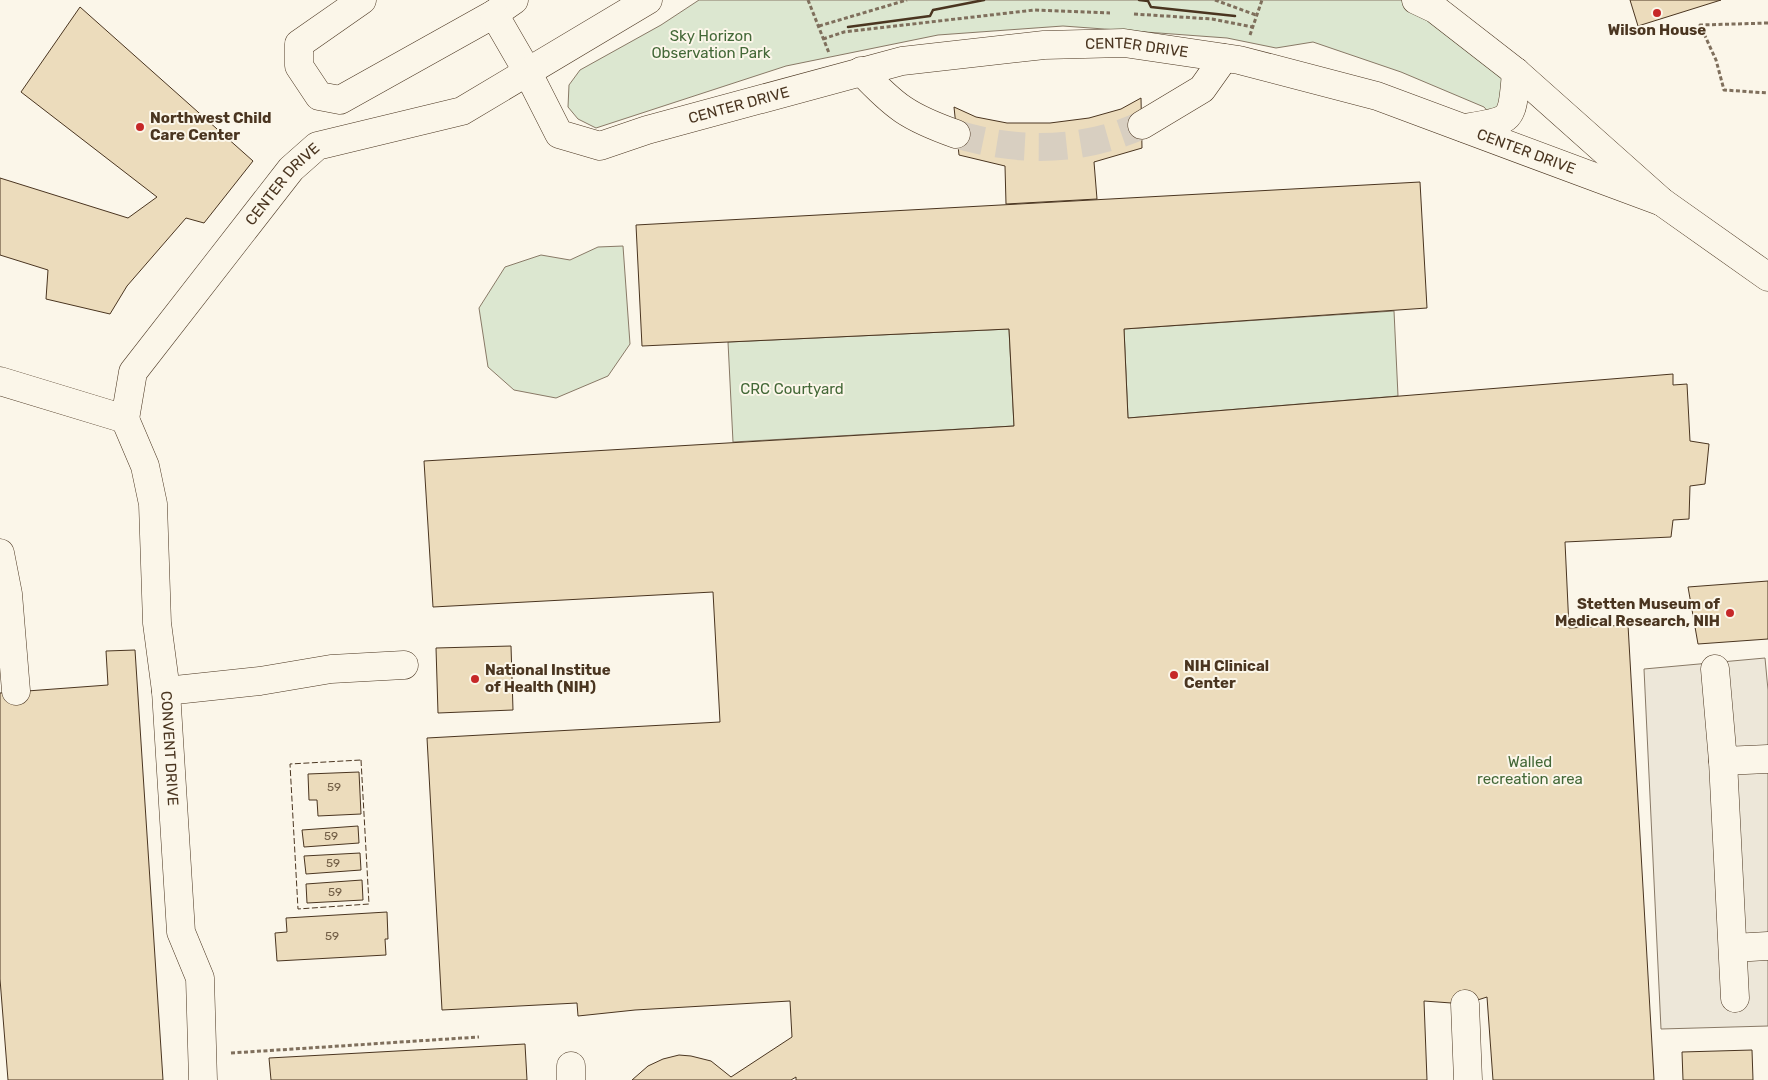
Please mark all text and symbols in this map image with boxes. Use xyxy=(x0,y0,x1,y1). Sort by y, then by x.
marker: Wilson House xyxy=(1651,7,1663,19)
place label: Wilson House xyxy=(1608,21,1706,39)
park label: Sky Horizon Observation Park xyxy=(651,27,771,62)
street label: CENTER DRIVE xyxy=(1085,34,1190,61)
street label: CENTER DRIVE xyxy=(686,83,791,127)
place label: Northwest Child Care Center xyxy=(150,109,271,144)
marker: Northwest Child Care Center xyxy=(134,121,146,133)
street label: CENTER DRIVE xyxy=(1474,125,1578,178)
street label: CENTER DRIVE xyxy=(242,139,323,229)
park label: CRC Courtyard xyxy=(740,380,844,398)
place label: Stetten Museum of Medical Research, NIH xyxy=(1555,595,1720,630)
marker: Stetten Museum of Medical Research, NIH xyxy=(1724,607,1736,619)
place label: NIH Clinical Center xyxy=(1184,657,1269,692)
place label: National Institue of Health (NIH) xyxy=(485,661,611,696)
marker: NIH Clinical Center xyxy=(1168,669,1180,681)
marker: National Institue of Health (NIH) xyxy=(469,673,481,685)
street label: CONVENT DRIVE xyxy=(157,690,182,806)
park label: Walled recreation area xyxy=(1477,753,1583,788)
house number: 59 xyxy=(327,780,341,794)
house number: 59 xyxy=(324,829,338,843)
house number: 59 xyxy=(326,856,340,870)
house number: 59 xyxy=(328,885,342,899)
house number: 59 xyxy=(325,929,339,943)

